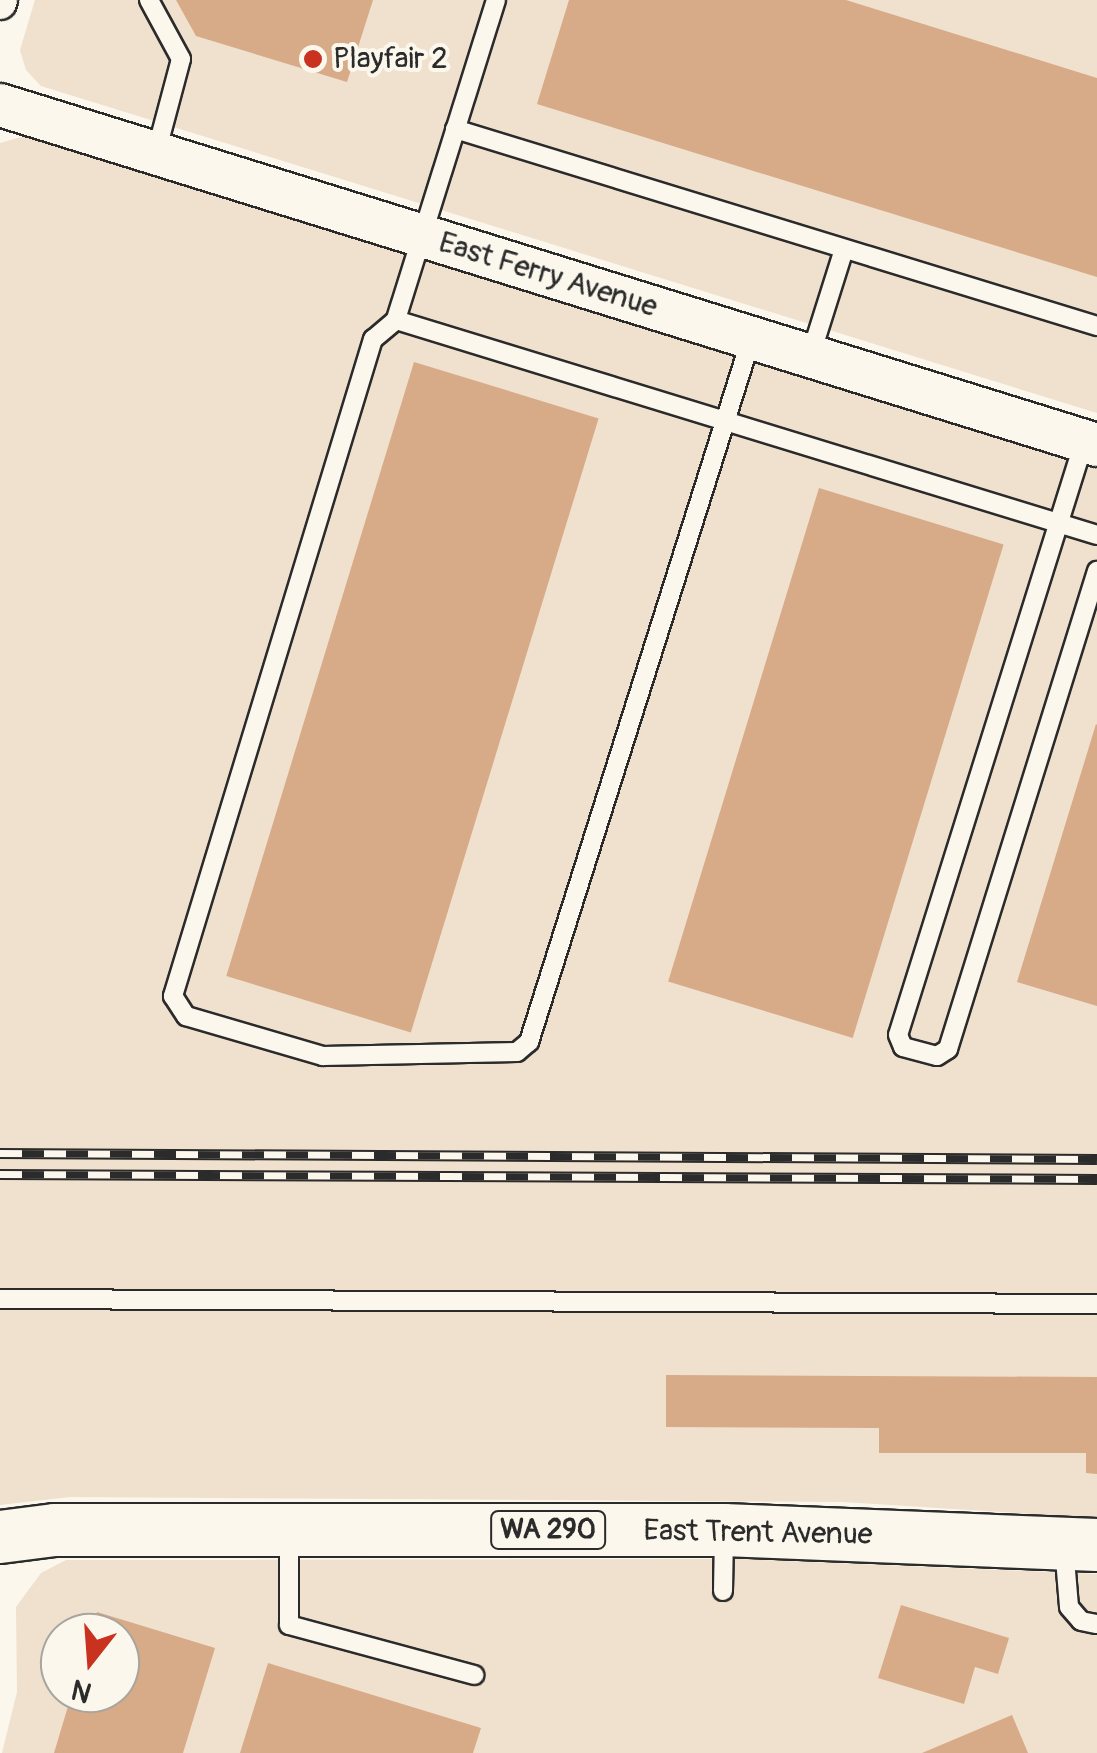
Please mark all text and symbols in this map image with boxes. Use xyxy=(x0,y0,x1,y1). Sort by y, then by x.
place label: Playfair 2 xyxy=(333,41,448,77)
marker: Playfair 2 xyxy=(302,48,324,70)
street label: East Ferry Avenue xyxy=(434,225,662,325)
road number: WA 290 xyxy=(488,1507,608,1553)
street label: East Trent Avenue xyxy=(643,1513,873,1553)
north arrow xyxy=(40,1613,140,1713)
text: N xyxy=(67,1671,96,1710)

